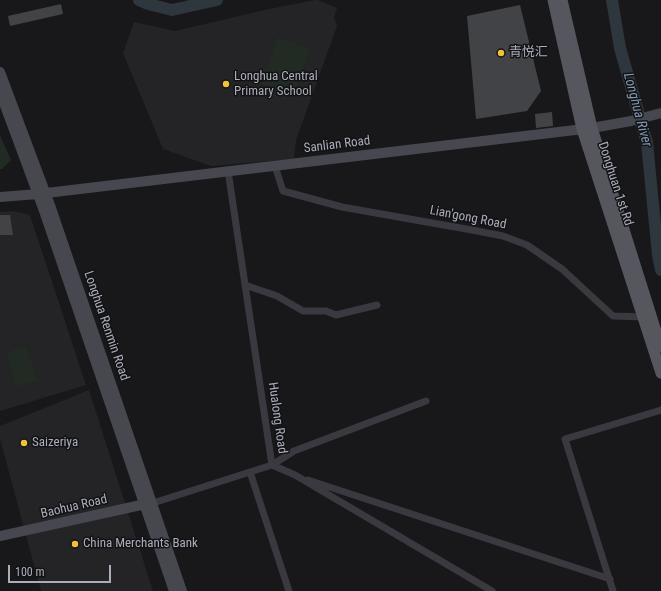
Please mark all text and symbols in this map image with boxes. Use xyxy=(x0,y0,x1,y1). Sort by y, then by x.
place label: 青悦汇 xyxy=(509,45,548,61)
marker: 青悦汇 xyxy=(496,48,506,58)
place label: Longhua Central Primary School xyxy=(234,69,318,100)
water label: Longhua River xyxy=(619,71,655,149)
marker: Longhua Central Primary School xyxy=(221,79,231,89)
street label: Sanlian Road xyxy=(303,133,371,157)
street label: Donghuan 1st Rd xyxy=(594,140,636,228)
street label: Lian'gong Road xyxy=(428,203,508,233)
street label: Longhua Renmin Road xyxy=(80,269,132,383)
street label: Hualong Road xyxy=(264,381,290,455)
place label: Saizeriya xyxy=(32,435,78,451)
marker: Saizeriya xyxy=(19,438,29,448)
street label: Baohua Road xyxy=(39,492,109,522)
place label: China Merchants Bank xyxy=(83,536,198,552)
marker: China Merchants Bank xyxy=(70,539,80,549)
scale bar xyxy=(10,557,113,583)
text: 100 m xyxy=(15,565,45,579)

